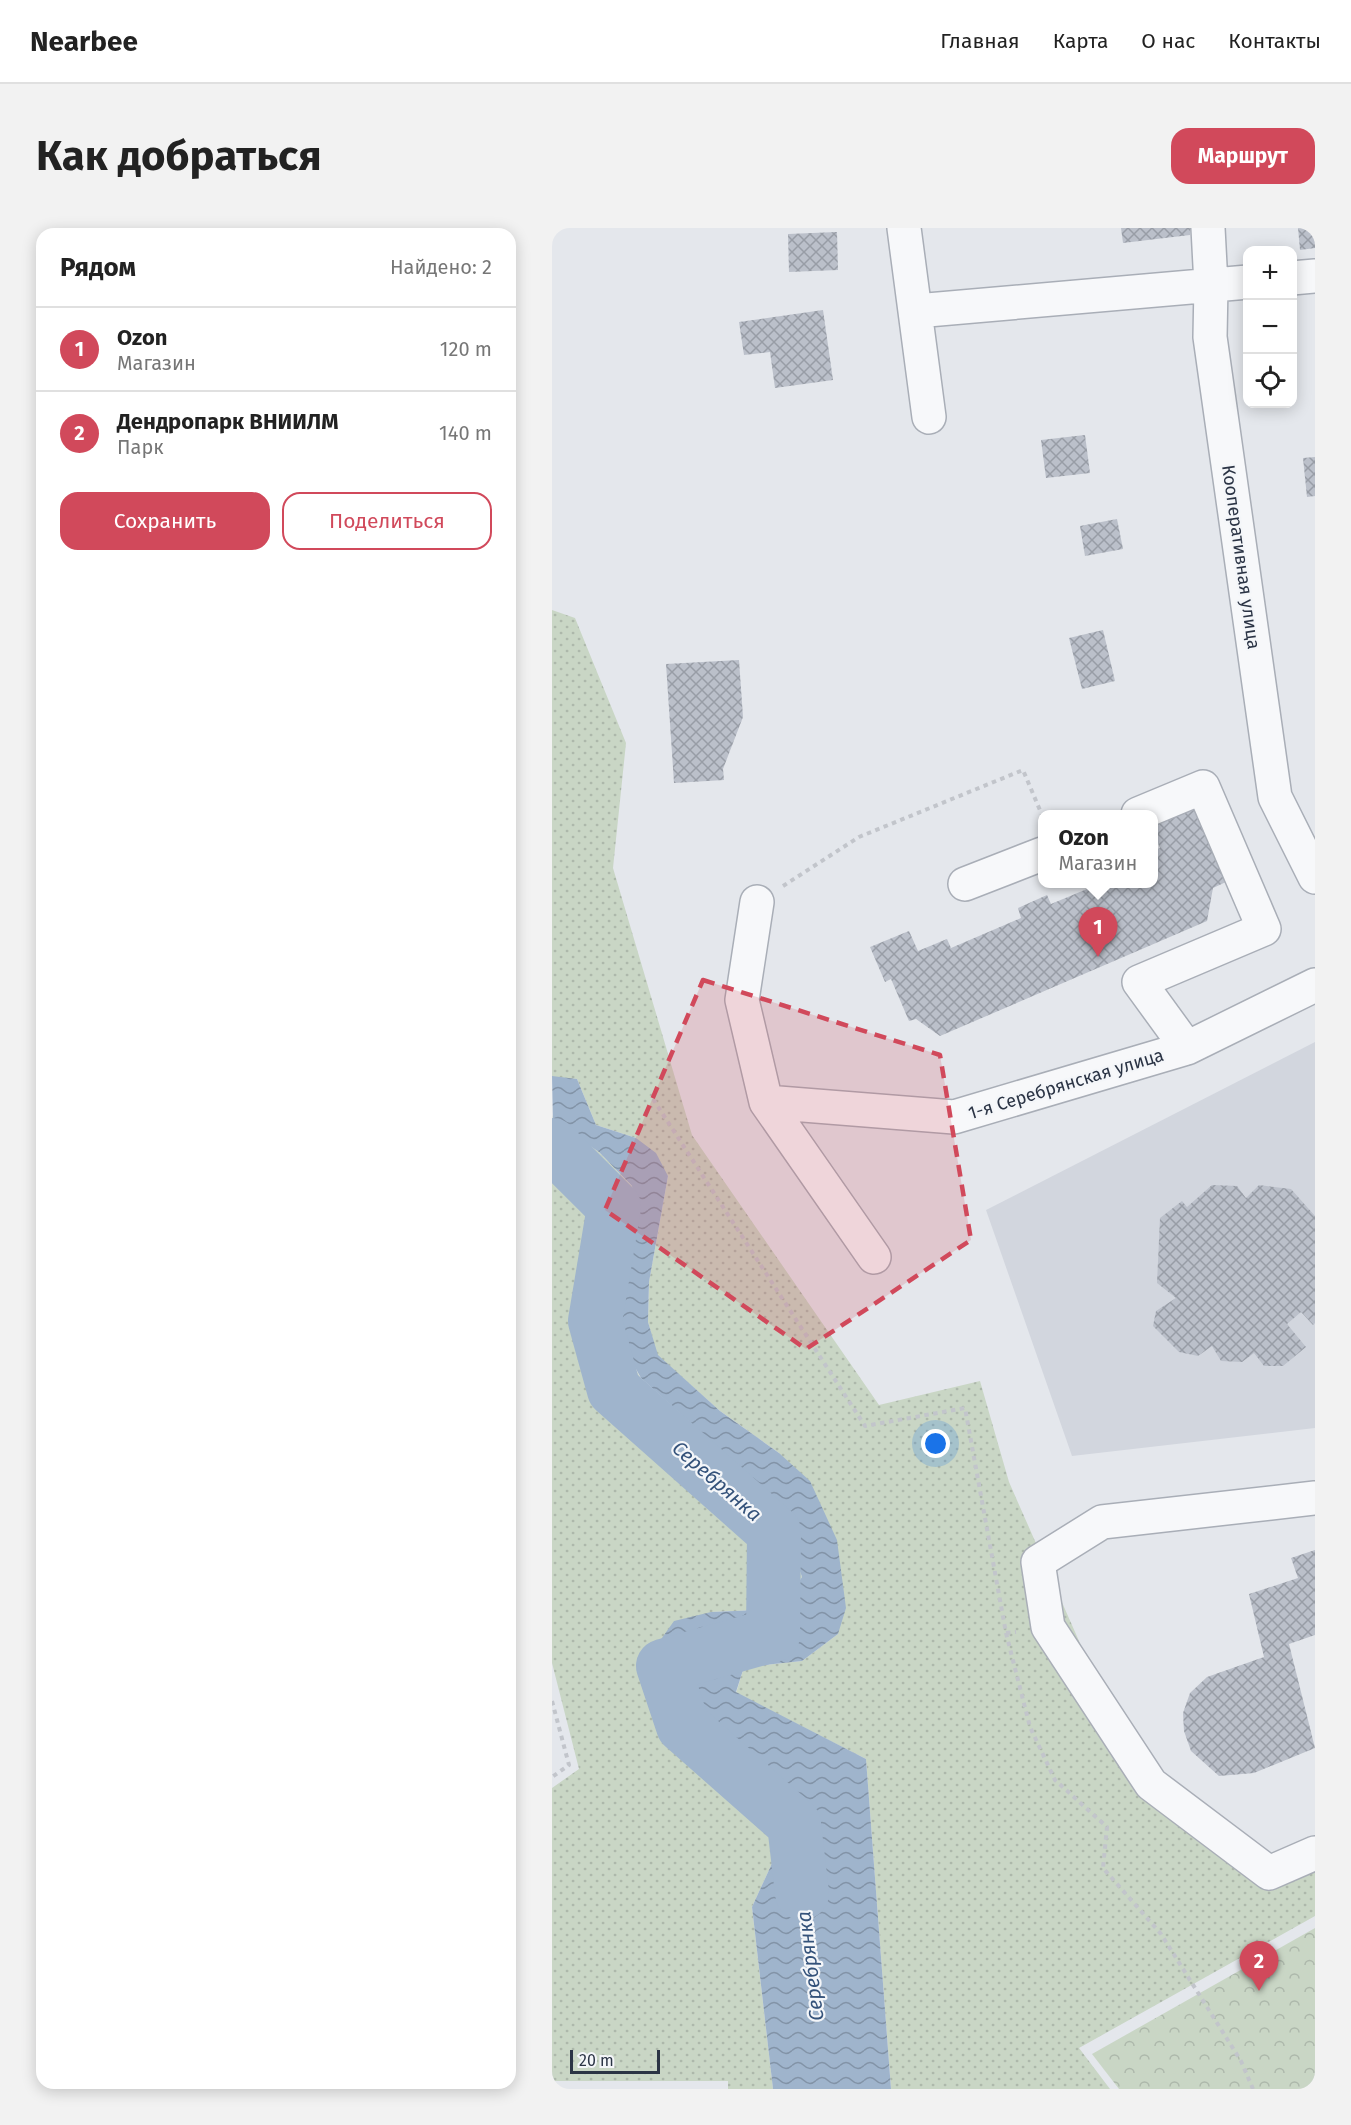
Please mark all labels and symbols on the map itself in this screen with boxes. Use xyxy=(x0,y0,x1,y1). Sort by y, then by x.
street label: Кооперативная улица xyxy=(1217,463,1265,651)
pin: 1 xyxy=(1078,908,1118,957)
street label: 1-я Серебрянская улица xyxy=(966,1044,1166,1124)
your location xyxy=(921,1429,950,1458)
water label: Серебрянка xyxy=(667,1436,767,1526)
water label: Серебрянка xyxy=(791,1910,829,2022)
pin: 2 xyxy=(1240,1942,1278,1991)
scale bar xyxy=(570,2047,660,2074)

